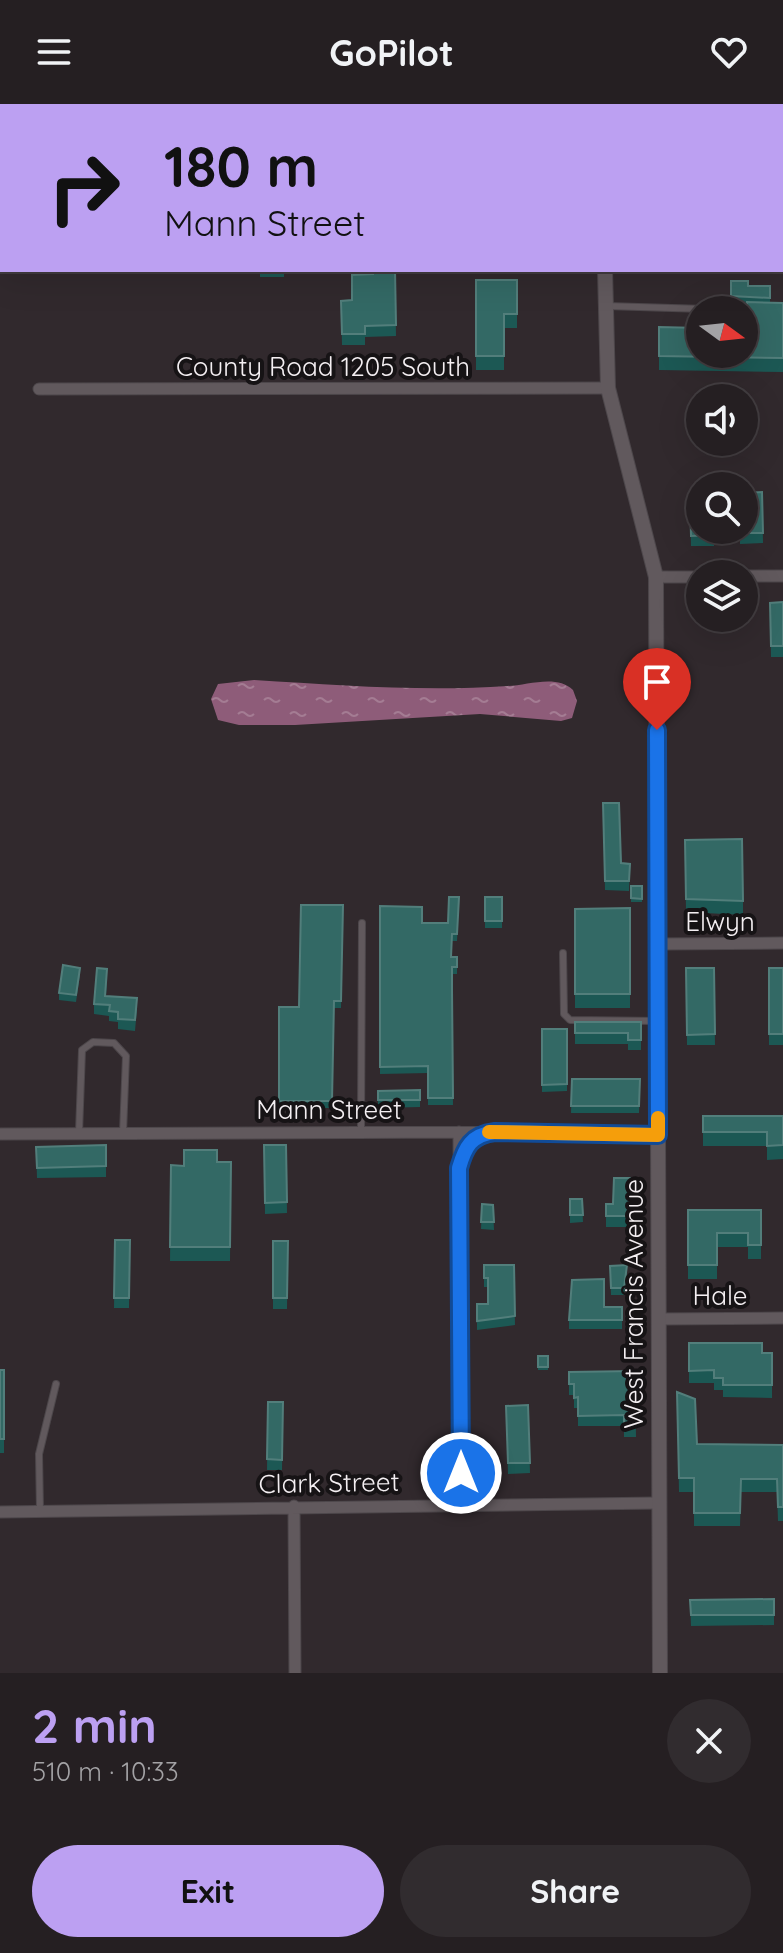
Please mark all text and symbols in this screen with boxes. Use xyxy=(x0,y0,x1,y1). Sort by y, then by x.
icon: menu xyxy=(32,30,76,74)
text: GoPilot xyxy=(329,30,454,75)
icon: heart xyxy=(707,30,751,74)
text: 180 m xyxy=(164,131,318,201)
icon: right xyxy=(32,136,136,240)
text: Mann Street xyxy=(164,200,365,245)
north arrow xyxy=(686,296,758,368)
map controls xyxy=(686,296,758,632)
street label: County Road 1205 South xyxy=(176,350,470,383)
button: sound xyxy=(686,384,758,456)
button: search xyxy=(686,472,758,544)
button: layers xyxy=(686,560,758,632)
pin xyxy=(623,648,691,730)
icon: arrive xyxy=(635,660,679,704)
street label: Elwyn xyxy=(685,905,755,938)
street label: Mann Street xyxy=(256,1093,402,1126)
street label: West Francis Avenue xyxy=(617,1179,650,1429)
street label: Hale xyxy=(693,1279,747,1312)
position arrow xyxy=(419,1431,503,1515)
street label: Clark Street xyxy=(258,1465,400,1500)
text: 2 min xyxy=(32,1695,157,1755)
button: close xyxy=(667,1699,751,1783)
text: 510 m · 10:33 xyxy=(32,1755,179,1788)
button: Exit xyxy=(32,1845,384,1937)
button: Share xyxy=(400,1845,751,1937)

